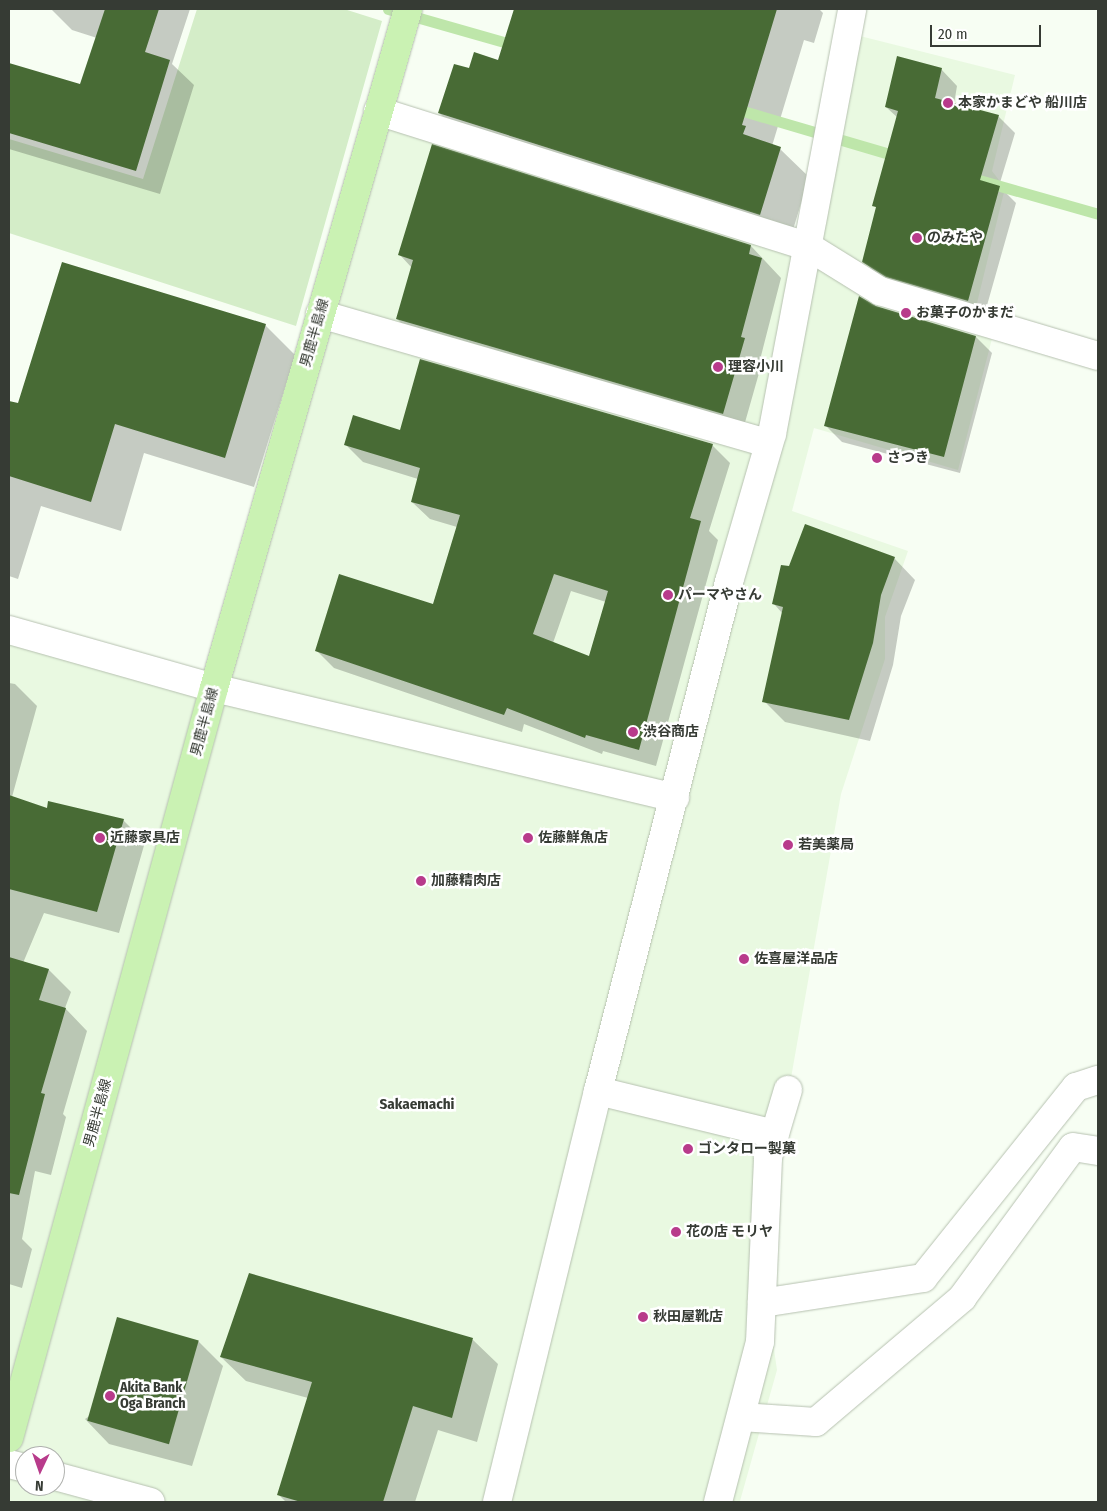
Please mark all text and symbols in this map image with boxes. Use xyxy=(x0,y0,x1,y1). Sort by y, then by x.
scale bar xyxy=(932,15,1043,47)
text: 20 m xyxy=(938,25,968,43)
place label: 本家かまどや 船川店 xyxy=(958,95,1087,111)
marker: 本家かまどや 船川店 xyxy=(942,97,954,109)
place label: のみたや xyxy=(927,230,983,246)
marker: のみたや xyxy=(911,232,923,244)
street label: 男鹿半島線 xyxy=(297,297,333,369)
place label: お菓子のかまだ xyxy=(916,305,1014,321)
marker: お菓子のかまだ xyxy=(900,307,912,319)
place label: 理容小川 xyxy=(728,359,784,375)
marker: 理容小川 xyxy=(712,361,724,373)
place label: さつき xyxy=(887,450,929,466)
marker: さつき xyxy=(871,452,883,464)
place label: パーマやさん xyxy=(678,587,762,603)
marker: パーマやさん xyxy=(662,589,674,601)
street label: 男鹿半島線 xyxy=(188,686,222,758)
place label: 渋谷商店 xyxy=(643,724,699,740)
marker: 渋谷商店 xyxy=(627,726,639,738)
place label: 近藤家具店 xyxy=(110,830,180,846)
place label: 佐藤鮮魚店 xyxy=(538,830,608,846)
marker: 近藤家具店 xyxy=(94,832,106,844)
marker: 佐藤鮮魚店 xyxy=(522,832,534,844)
place label: 若美薬局 xyxy=(798,837,854,853)
marker: 若美薬局 xyxy=(782,839,794,851)
place label: 加藤精肉店 xyxy=(431,873,501,889)
marker: 加藤精肉店 xyxy=(415,875,427,887)
place label: 佐喜屋洋品店 xyxy=(754,951,838,967)
marker: 佐喜屋洋品店 xyxy=(738,953,750,965)
street label: 男鹿半島線 xyxy=(81,1077,115,1149)
district label: Sakaemachi xyxy=(380,1096,454,1114)
place label: ゴンタロー製菓 xyxy=(698,1141,796,1157)
marker: ゴンタロー製菓 xyxy=(682,1143,694,1155)
place label: 花の店 モリヤ xyxy=(686,1224,773,1240)
marker: 花の店 モリヤ xyxy=(670,1226,682,1238)
place label: 秋田屋靴店 xyxy=(653,1309,723,1325)
marker: 秋田屋靴店 xyxy=(637,1311,649,1323)
place label: Akita Bank Oga Branch xyxy=(120,1380,186,1412)
marker: Akita Bank Oga Branch xyxy=(104,1390,116,1402)
north arrow xyxy=(15,1446,65,1496)
text: N xyxy=(35,1477,44,1494)

